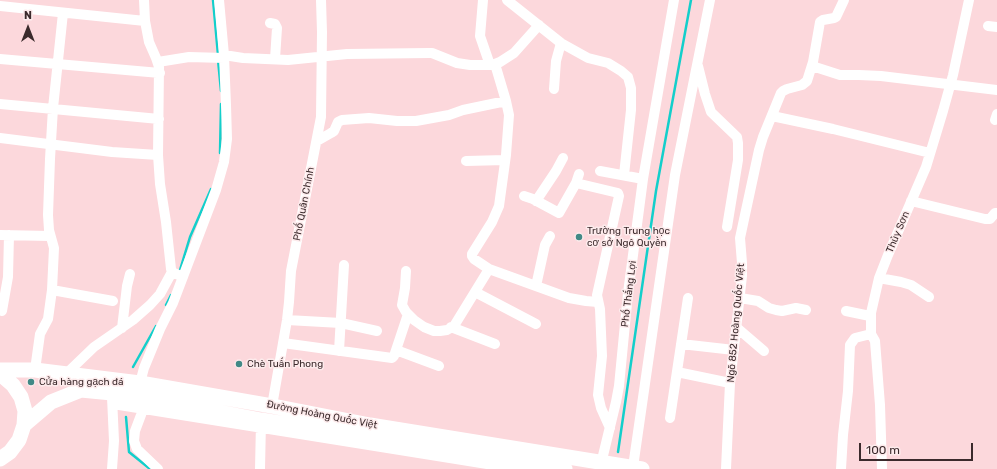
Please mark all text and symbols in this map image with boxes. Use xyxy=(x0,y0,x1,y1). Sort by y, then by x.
north arrow xyxy=(8,8,48,48)
text: N xyxy=(24,9,32,22)
street label: Phố Quân Chính xyxy=(291,166,317,242)
street label: Thủy Sơn xyxy=(884,209,912,255)
place label: Trường Trung học cơ sở Ngô Quyền xyxy=(587,225,670,248)
marker: Trường Trung học cơ sở Ngô Quyền xyxy=(574,232,584,242)
street label: Phố Thắng Lợi xyxy=(619,260,639,328)
street label: Ngõ 852 Hoàng Quốc Việt xyxy=(725,263,747,383)
place label: Chè Tuấn Phong xyxy=(247,358,323,370)
marker: Chè Tuấn Phong xyxy=(234,359,244,369)
place label: Cửa hàng gạch đá xyxy=(39,376,123,388)
marker: Cửa hàng gạch đá xyxy=(26,377,36,387)
street label: Đường Hoàng Quốc Việt xyxy=(266,398,378,432)
scale bar xyxy=(861,435,975,461)
text: 100 m xyxy=(866,443,900,457)

